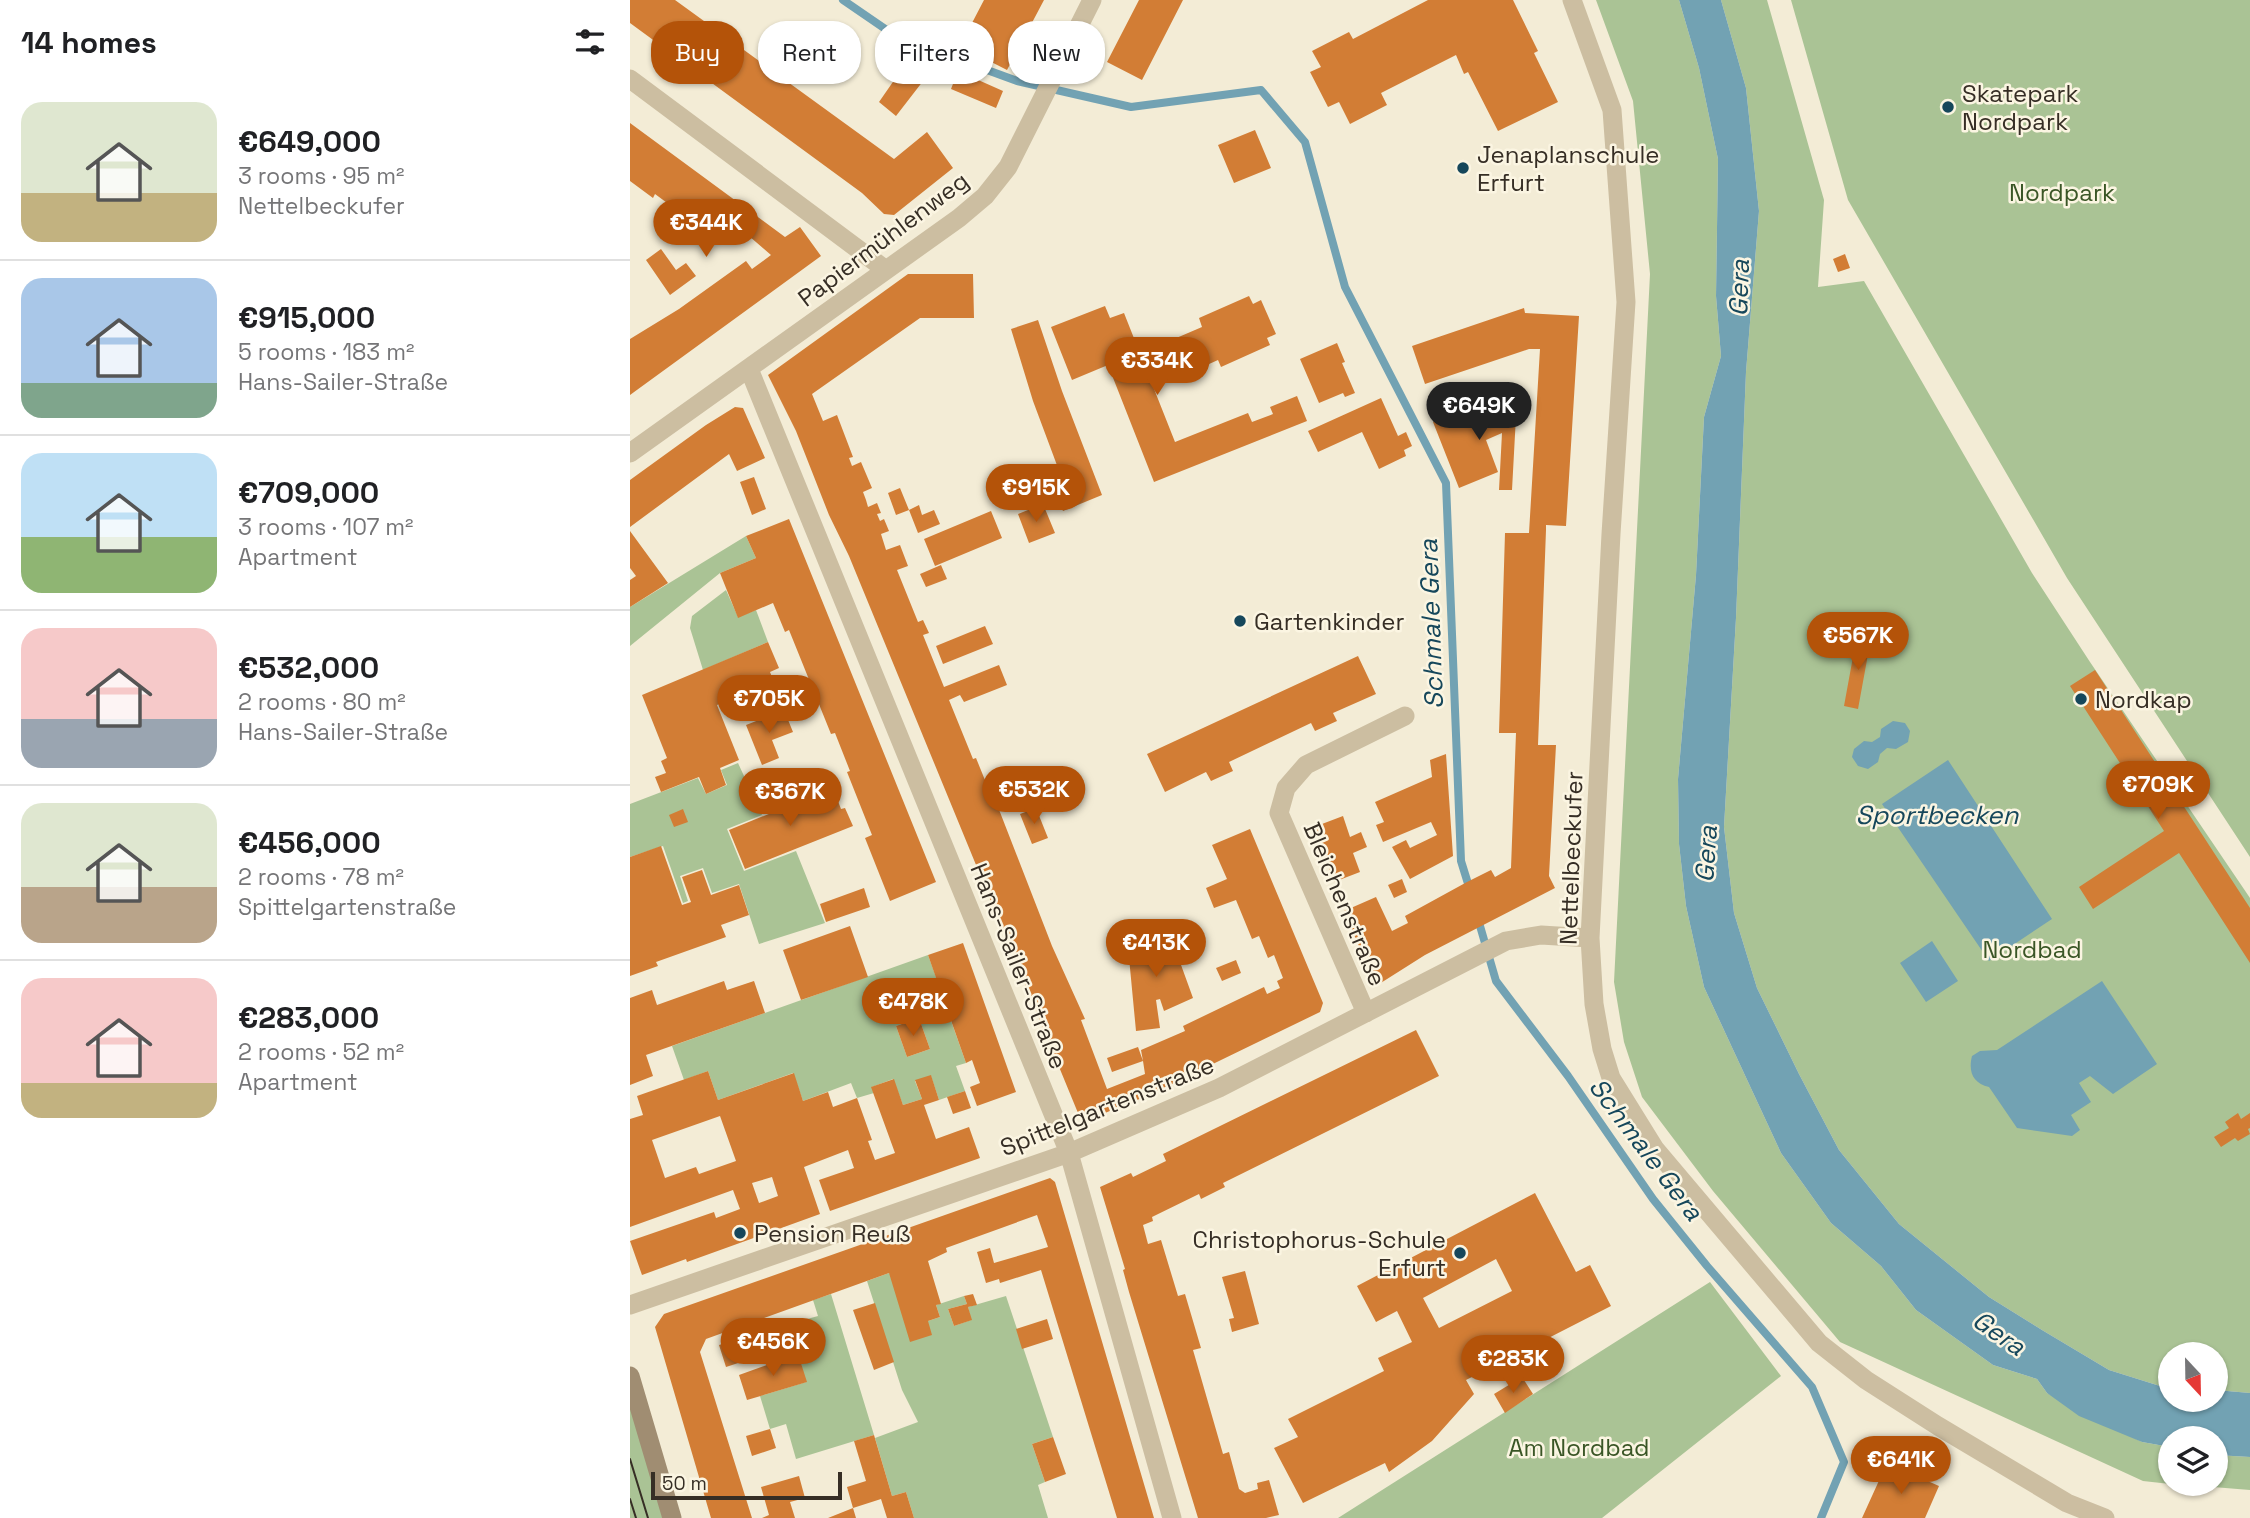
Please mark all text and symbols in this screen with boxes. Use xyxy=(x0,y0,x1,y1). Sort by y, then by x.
chip: Buy xyxy=(651,21,744,84)
chip: Rent xyxy=(758,21,861,84)
chip: Filters xyxy=(875,21,994,84)
chip: New xyxy=(1008,21,1105,84)
text: 14 homes xyxy=(21,23,157,62)
icon: filters xyxy=(571,23,609,61)
place label: Skatepark Nordpark xyxy=(1962,78,2079,137)
marker: Skatepark Nordpark xyxy=(1940,99,1956,115)
text: €649,000 xyxy=(238,122,381,161)
icon: home xyxy=(77,130,161,214)
place label: Jenaplanschule Erfurt xyxy=(1477,139,1659,198)
marker: Jenaplanschule Erfurt xyxy=(1455,160,1471,176)
text: 3 rooms · 95 m² xyxy=(238,161,404,191)
street label: Papiermühlenweg xyxy=(792,165,974,313)
park label: Nordpark xyxy=(2009,177,2115,208)
text: Nettelbeckufer xyxy=(238,191,405,221)
pin: €344K xyxy=(657,200,755,259)
text: €344K xyxy=(669,207,743,237)
water label: Gera xyxy=(1721,258,1757,317)
text: €915,000 xyxy=(238,298,375,337)
icon: home xyxy=(77,306,161,390)
text: 5 rooms · 183 m² xyxy=(238,337,414,367)
pin: €334K xyxy=(1108,338,1206,397)
text: €334K xyxy=(1121,345,1193,375)
text: Hans-Sailer-Straße xyxy=(238,367,448,397)
pin: €649K xyxy=(1430,382,1528,442)
text: €649K xyxy=(1442,390,1516,420)
pin: €915K xyxy=(987,464,1085,524)
text: €915K xyxy=(1002,472,1070,502)
text: €709,000 xyxy=(238,473,379,512)
icon: home xyxy=(77,481,161,565)
text: 3 rooms · 107 m² xyxy=(238,512,414,542)
water label: Schmale Gera xyxy=(1411,537,1451,710)
text: Apartment xyxy=(238,542,358,572)
place label: Gartenkinder xyxy=(1254,606,1404,637)
pin: €567K xyxy=(1809,612,1907,672)
marker: Gartenkinder xyxy=(1232,613,1248,629)
text: €567K xyxy=(1823,620,1893,650)
text: €532,000 xyxy=(238,648,379,687)
icon: home xyxy=(77,656,161,740)
pin: €705K xyxy=(720,676,818,735)
text: €705K xyxy=(733,683,805,713)
place label: Nordkap xyxy=(2095,684,2192,715)
text: 2 rooms · 80 m² xyxy=(238,687,406,717)
marker: Nordkap xyxy=(2073,691,2089,707)
text: Hans-Sailer-Straße xyxy=(238,717,448,747)
pin: €709K xyxy=(2109,762,2207,821)
pin: €532K xyxy=(985,766,1083,826)
pin: €367K xyxy=(741,768,839,828)
text: €709K xyxy=(2122,769,2194,799)
street label: Nettelbeckufer xyxy=(1552,771,1590,945)
text: €532K xyxy=(998,774,1070,804)
text: €367K xyxy=(755,776,825,806)
water label: Sportbecken xyxy=(1856,798,2019,832)
street label: Bleichenstraße xyxy=(1297,817,1393,991)
text: €456,000 xyxy=(238,823,381,862)
water label: Gera xyxy=(1687,823,1725,884)
icon: home xyxy=(77,831,161,915)
street label: Hans-Sailer-Straße xyxy=(964,859,1074,1073)
text: 2 rooms · 78 m² xyxy=(238,862,404,892)
text: Spittelgartenstraße xyxy=(238,892,456,922)
pin: €413K xyxy=(1107,920,1205,979)
text: €413K xyxy=(1122,927,1190,957)
park label: Nordbad xyxy=(1982,934,2082,965)
pin: €478K xyxy=(864,978,962,1038)
text: €478K xyxy=(878,986,948,1016)
text: €283,000 xyxy=(238,998,379,1037)
icon: home xyxy=(77,1006,161,1090)
text: 2 rooms · 52 m² xyxy=(238,1037,404,1067)
street label: Spittelgartenstraße xyxy=(996,1049,1218,1163)
text: Apartment xyxy=(238,1067,358,1097)
water label: Schmale Gera xyxy=(1581,1071,1711,1228)
place label: Pension Reuß xyxy=(754,1218,910,1249)
place label: Christophorus-Schule Erfurt xyxy=(1192,1224,1446,1283)
marker: Pension Reuß xyxy=(732,1225,748,1241)
marker: Christophorus-Schule Erfurt xyxy=(1452,1245,1468,1261)
water label: Gera xyxy=(1966,1303,2033,1364)
pin: €456K xyxy=(724,1318,822,1378)
text: €456K xyxy=(737,1326,809,1356)
pin: €283K xyxy=(1464,1336,1562,1395)
north arrow xyxy=(2158,1342,2228,1412)
map controls xyxy=(2158,1342,2228,1496)
text: €283K xyxy=(1477,1343,1549,1373)
button: layers xyxy=(2158,1426,2228,1496)
park label: Am Nordbad xyxy=(1508,1432,1650,1463)
pin: €641K xyxy=(1852,1436,1950,1496)
text: €641K xyxy=(1867,1444,1935,1474)
scale bar xyxy=(651,1469,842,1501)
text: 50 m xyxy=(662,1471,707,1496)

